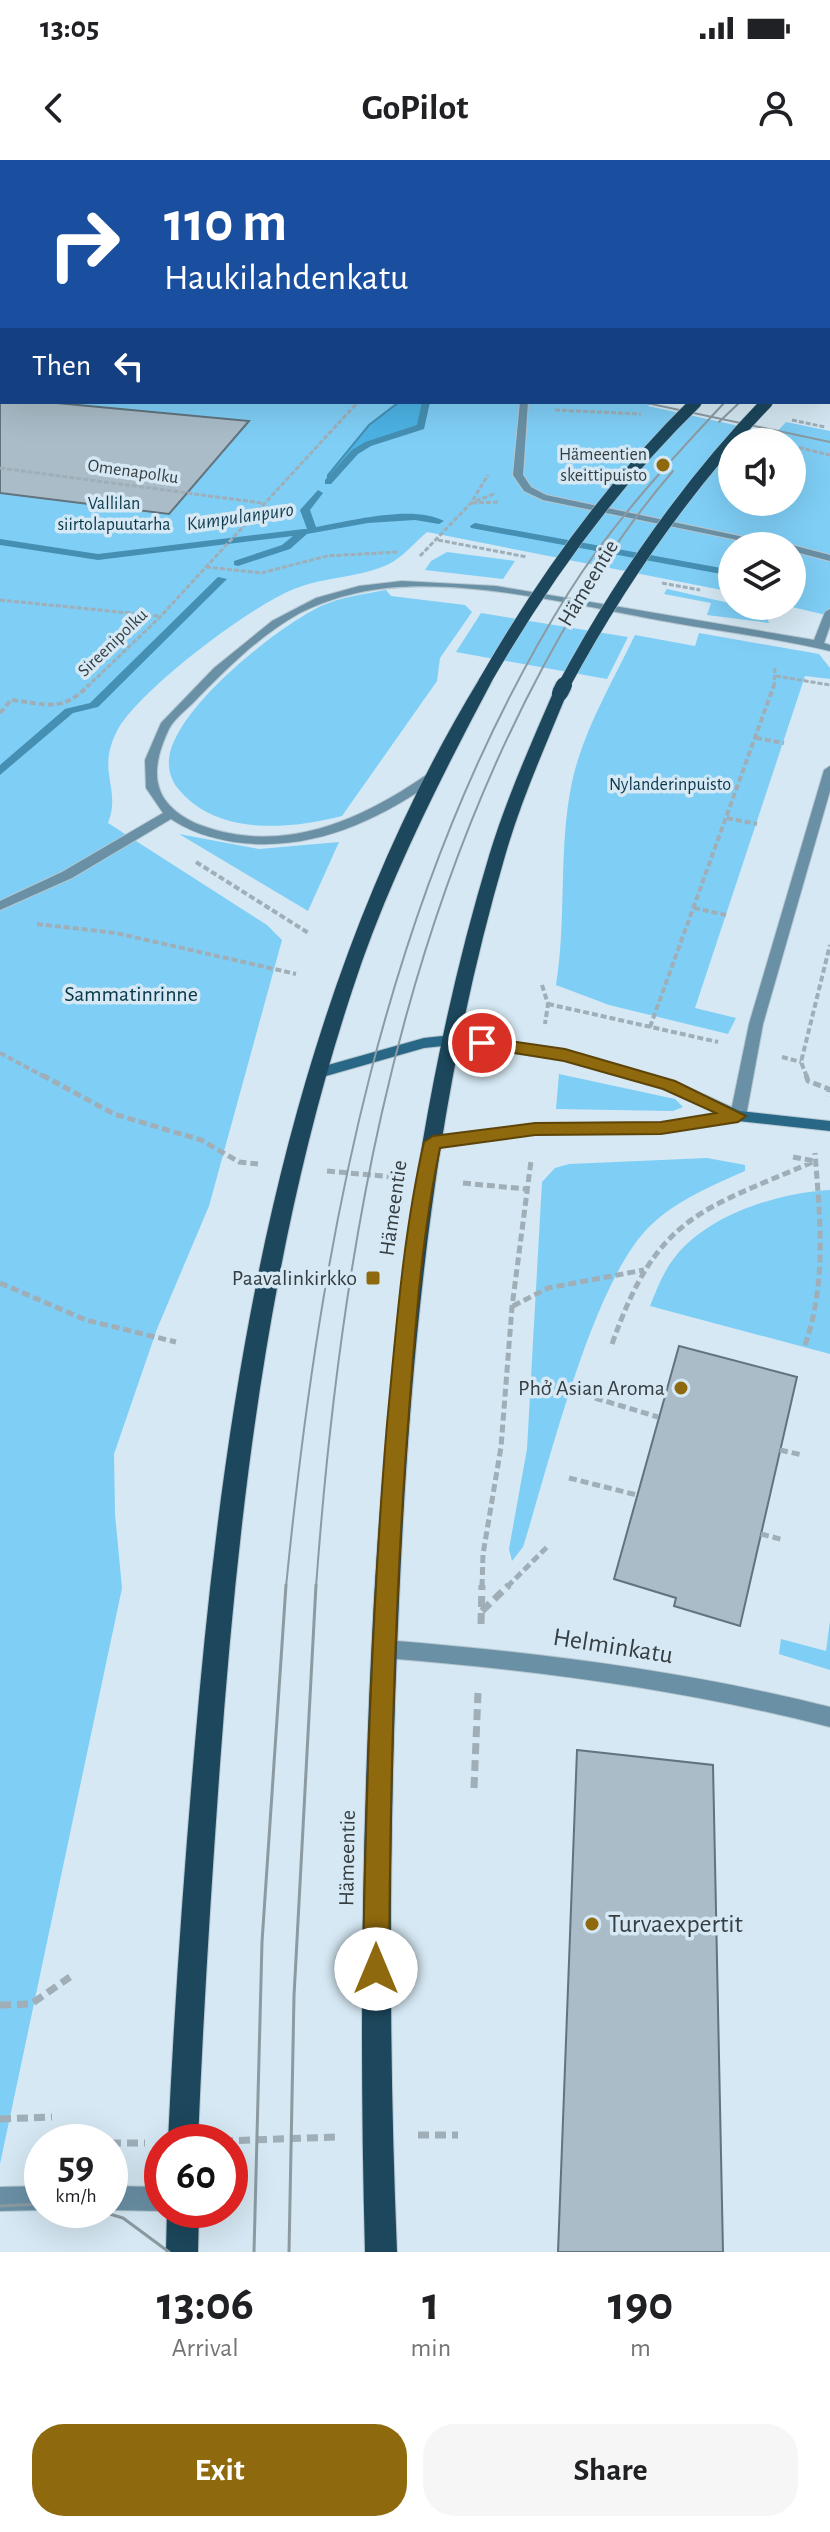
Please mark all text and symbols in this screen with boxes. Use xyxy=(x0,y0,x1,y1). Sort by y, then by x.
text: 13:05 xyxy=(40,13,99,43)
icon: back xyxy=(32,86,76,130)
icon: person xyxy=(754,86,798,130)
text: GoPilot xyxy=(362,90,468,126)
icon: right xyxy=(32,192,136,296)
text: 110 m xyxy=(164,195,287,251)
text: Haukilahdenkatu xyxy=(164,260,408,296)
icon: left xyxy=(107,344,151,388)
text: Then xyxy=(32,351,91,381)
map controls xyxy=(718,428,806,620)
button: sound xyxy=(718,428,806,516)
place label: Hämeentien skeittipuisto xyxy=(559,446,647,485)
marker: Hämeentien skeittipuisto xyxy=(654,456,672,474)
street label: Omenapolku xyxy=(86,457,180,487)
park label: Vallilan siirtolapuutarha xyxy=(57,495,171,534)
water label: Kumpulanpuro xyxy=(185,500,295,534)
button: layers xyxy=(718,532,806,620)
street label: Hämeentie xyxy=(554,536,622,630)
street label: Sireenipolku xyxy=(75,606,151,680)
park label: Nylanderinpuisto xyxy=(609,776,731,794)
park label: Sammatinrinne xyxy=(64,983,198,1005)
pin xyxy=(448,1009,516,1077)
icon: arrive xyxy=(460,1021,504,1065)
street label: Hämeentie xyxy=(375,1159,411,1257)
place label: Paavalinkirkko xyxy=(232,1267,357,1289)
marker: Paavalinkirkko xyxy=(364,1269,382,1287)
place label: Phở Asian Aroma xyxy=(518,1377,665,1399)
marker: Phở Asian Aroma xyxy=(672,1379,690,1397)
street label: Helminkatu xyxy=(551,1624,675,1668)
street label: Hämeentie xyxy=(335,1810,359,1906)
place label: Turvaexpertit xyxy=(608,1911,743,1937)
marker: Turvaexpertit xyxy=(583,1915,601,1933)
position arrow xyxy=(334,1927,418,2011)
speed limit sign: 60 xyxy=(144,2124,248,2228)
text: 59 xyxy=(58,2146,94,2186)
text: km/h xyxy=(55,2186,97,2206)
text: 13:06 xyxy=(157,2281,254,2329)
text: 1 xyxy=(422,2281,439,2329)
text: 190 xyxy=(608,2281,673,2329)
text: Arrival xyxy=(172,2335,239,2361)
text: min xyxy=(411,2335,451,2361)
text: m xyxy=(630,2335,651,2361)
button: Exit xyxy=(32,2424,407,2516)
button: Share xyxy=(423,2424,798,2516)

